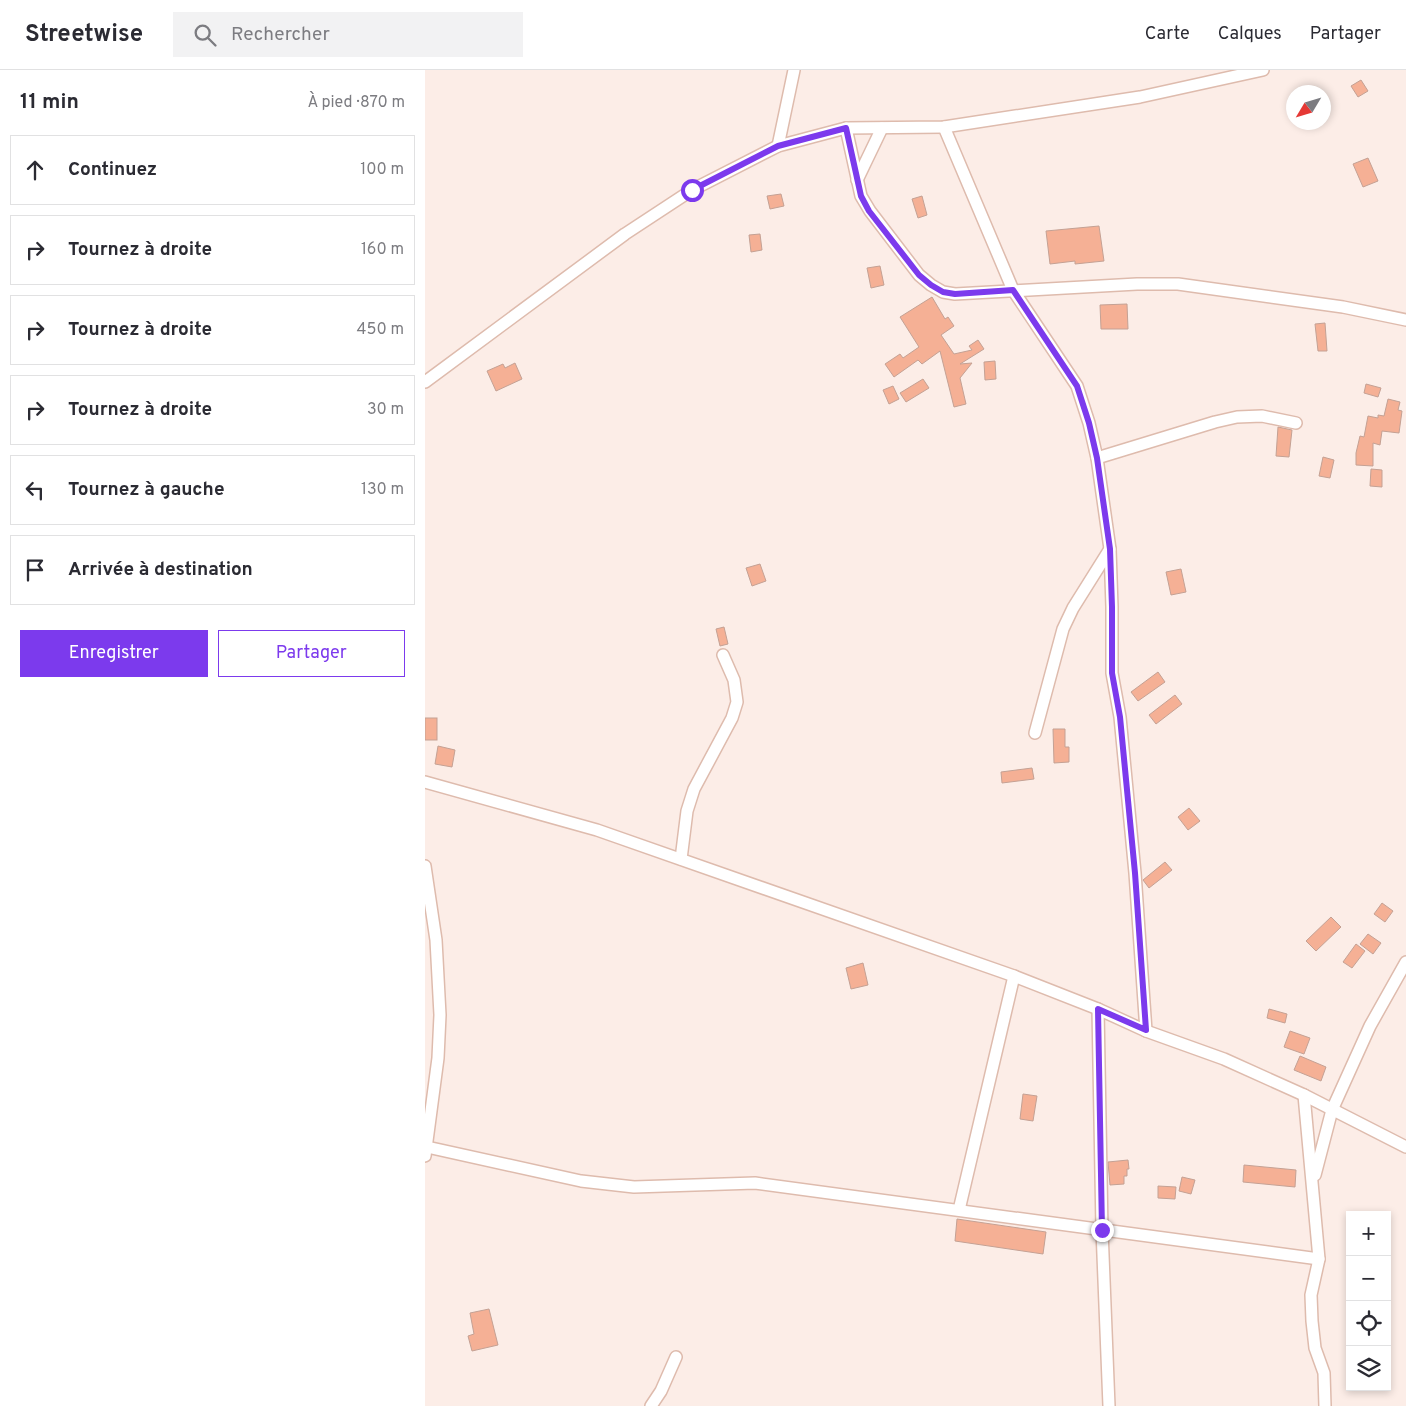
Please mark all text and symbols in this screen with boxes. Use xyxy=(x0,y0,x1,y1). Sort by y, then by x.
search box xyxy=(173,12,523,57)
text: Streetwise xyxy=(25,20,143,50)
icon: search xyxy=(191,21,219,49)
text: Rechercher xyxy=(231,23,330,47)
text: Carte xyxy=(1145,23,1190,46)
text: Calques xyxy=(1218,23,1282,46)
text: Partager xyxy=(1310,23,1381,46)
north arrow xyxy=(1286,85,1331,130)
text: 11 min xyxy=(20,89,79,116)
text: À pied · 870 m xyxy=(307,93,405,113)
icon: ahead xyxy=(21,156,49,184)
text: Continuez xyxy=(68,158,157,182)
text: 100 m xyxy=(360,160,404,180)
route start xyxy=(681,179,704,202)
icon: right xyxy=(21,236,49,264)
text: Tournez à droite xyxy=(68,238,212,262)
text: 160 m xyxy=(361,240,404,260)
icon: right xyxy=(21,316,49,344)
text: Tournez à droite xyxy=(68,318,212,342)
text: 450 m xyxy=(357,320,404,340)
icon: right xyxy=(21,396,49,424)
text: Tournez à droite xyxy=(68,398,212,422)
text: 30 m xyxy=(367,400,404,420)
icon: left xyxy=(21,476,49,504)
text: Tournez à gauche xyxy=(68,478,225,502)
text: 130 m xyxy=(361,480,404,500)
icon: arrive xyxy=(21,556,49,584)
text: Arrivée à destination xyxy=(68,558,253,582)
button: Enregistrer xyxy=(20,630,208,677)
button: Partager xyxy=(218,630,405,677)
map controls xyxy=(1346,1211,1391,1391)
button: + xyxy=(1346,1211,1391,1256)
route end xyxy=(1091,1219,1114,1242)
button: − xyxy=(1346,1256,1391,1301)
button: locate xyxy=(1346,1301,1391,1346)
button: layers xyxy=(1346,1346,1391,1391)

